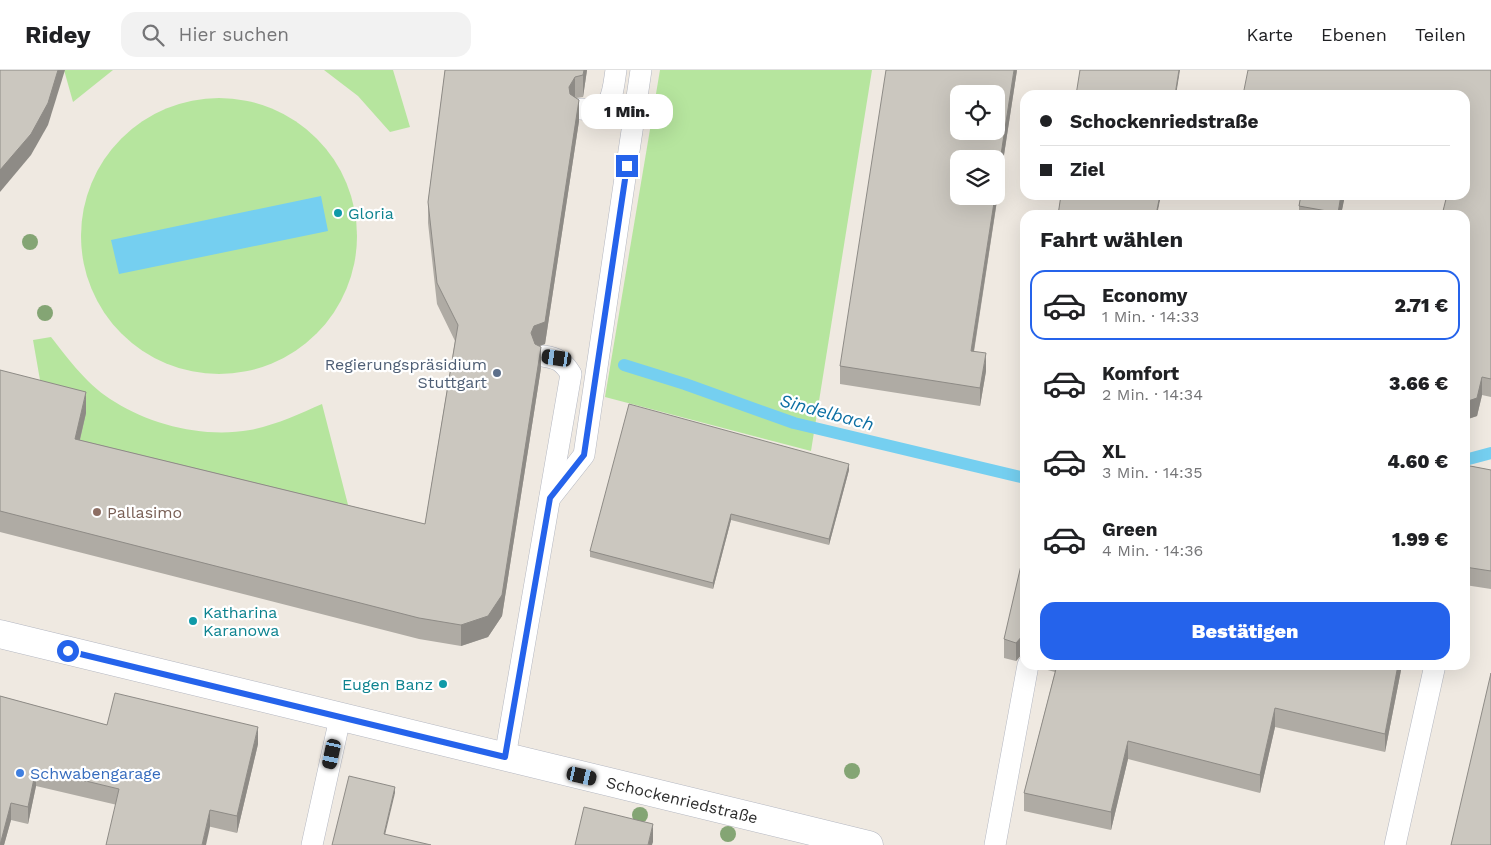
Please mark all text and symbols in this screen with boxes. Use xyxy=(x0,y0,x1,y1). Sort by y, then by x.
search box xyxy=(121,12,471,57)
text: Ridey xyxy=(25,21,91,49)
icon: search xyxy=(139,21,167,49)
text: Hier suchen xyxy=(179,23,289,46)
text: Karte xyxy=(1247,24,1293,45)
text: Ebenen xyxy=(1321,24,1387,45)
text: Teilen xyxy=(1415,24,1466,45)
map controls xyxy=(950,85,1005,205)
button: locate xyxy=(950,85,1005,140)
callout: 1 Min. xyxy=(581,93,673,128)
text: 1 Min. xyxy=(604,102,650,121)
text: Schockenriedstraße xyxy=(1070,110,1258,133)
button: layers xyxy=(950,150,1005,205)
route end xyxy=(616,155,638,177)
text: Ziel xyxy=(1070,158,1105,181)
place label: Gloria xyxy=(348,204,394,223)
marker: Gloria xyxy=(332,207,344,219)
text: Fahrt wählen xyxy=(1040,227,1183,252)
icon: car xyxy=(1042,283,1087,328)
text: Economy xyxy=(1102,284,1187,307)
text: 2.71 € xyxy=(1394,294,1448,317)
text: 1 Min. · 14:33 xyxy=(1102,307,1199,326)
car xyxy=(541,348,572,368)
place label: Regierungspräsidium Stuttgart xyxy=(325,355,487,392)
icon: car xyxy=(1042,361,1087,406)
text: Komfort xyxy=(1102,362,1179,385)
marker: Regierungspräsidium Stuttgart xyxy=(491,367,503,379)
text: 3.66 € xyxy=(1389,372,1448,395)
text: 2 Min. · 14:34 xyxy=(1102,385,1203,404)
water label: Sindelbach xyxy=(778,389,876,435)
icon: car xyxy=(1042,439,1087,484)
text: XL xyxy=(1102,440,1126,463)
text: 4.60 € xyxy=(1387,450,1448,473)
text: 3 Min. · 14:35 xyxy=(1102,463,1202,482)
place label: Pallasimo xyxy=(107,503,182,522)
marker: Pallasimo xyxy=(91,506,103,518)
icon: car xyxy=(1042,517,1087,562)
text: Green xyxy=(1102,518,1158,541)
text: 1.99 € xyxy=(1392,528,1448,551)
text: 4 Min. · 14:36 xyxy=(1102,541,1203,560)
button: Bestätigen xyxy=(1040,602,1450,660)
place label: Katharina Karanowa xyxy=(203,603,279,640)
marker: Katharina Karanowa xyxy=(187,615,199,627)
route start xyxy=(57,640,79,662)
place label: Eugen Banz xyxy=(342,675,433,694)
marker: Eugen Banz xyxy=(437,678,449,690)
car xyxy=(321,738,342,770)
place label: Schwabengarage xyxy=(30,764,161,783)
car xyxy=(565,765,598,787)
marker: Schwabengarage xyxy=(14,767,26,779)
street label: Schockenriedstraße xyxy=(604,772,760,827)

